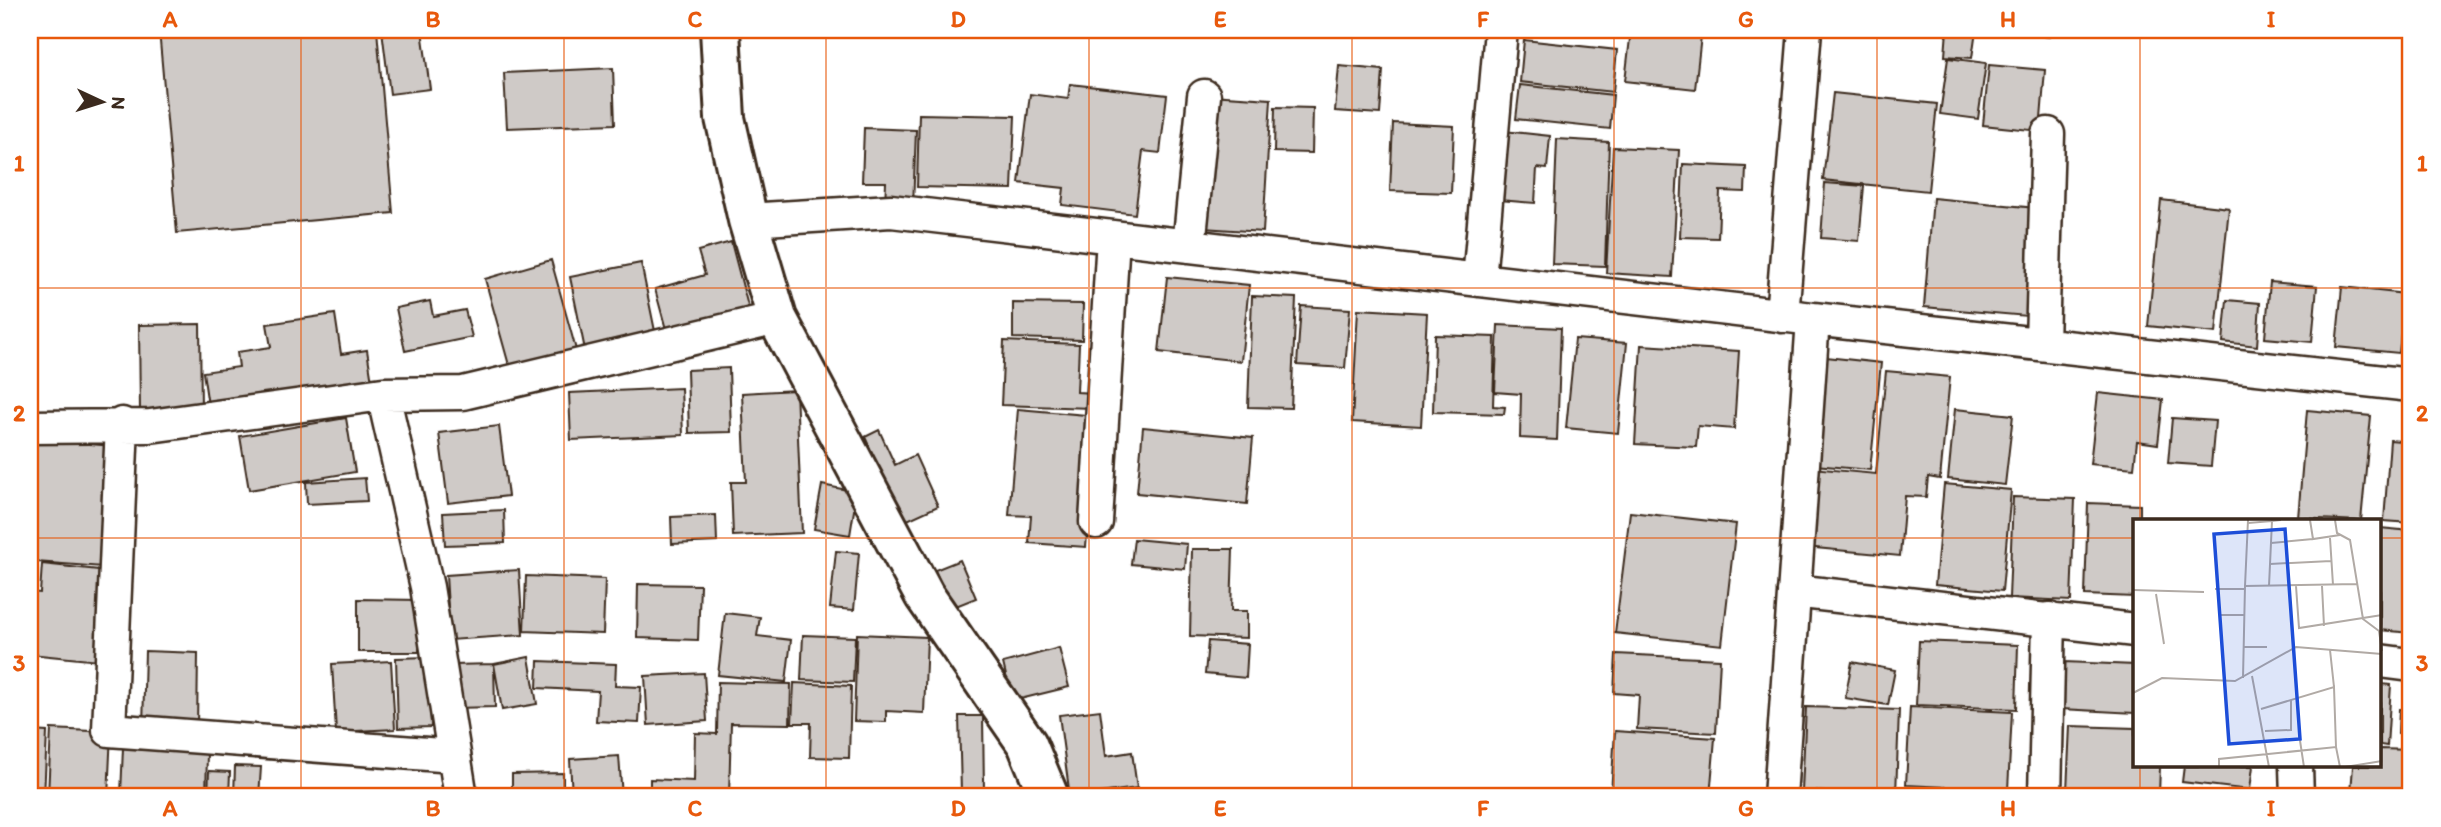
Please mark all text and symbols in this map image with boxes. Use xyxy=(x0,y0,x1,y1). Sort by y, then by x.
text: A xyxy=(162,5,178,33)
text: B xyxy=(426,5,441,33)
text: C xyxy=(688,5,703,33)
text: D xyxy=(950,5,966,33)
text: E xyxy=(1214,5,1227,33)
text: F xyxy=(1477,5,1490,33)
text: G xyxy=(1738,5,1754,33)
text: H xyxy=(2000,5,2016,33)
text: I xyxy=(2267,5,2276,33)
north arrow xyxy=(66,66,136,136)
text: N xyxy=(107,96,130,110)
text: 1 xyxy=(14,149,25,177)
text: 1 xyxy=(2417,149,2428,177)
text: 2 xyxy=(13,399,26,427)
text: 2 xyxy=(2416,399,2429,427)
inset map xyxy=(2133,519,2382,768)
text: 3 xyxy=(13,649,26,677)
text: 3 xyxy=(2416,649,2429,677)
text: A xyxy=(162,794,178,822)
text: B xyxy=(426,794,441,822)
text: C xyxy=(688,794,703,822)
text: D xyxy=(950,794,966,822)
text: E xyxy=(1214,794,1227,822)
text: F xyxy=(1477,794,1490,822)
text: G xyxy=(1738,794,1754,822)
text: H xyxy=(2000,794,2016,822)
text: I xyxy=(2267,794,2276,822)

